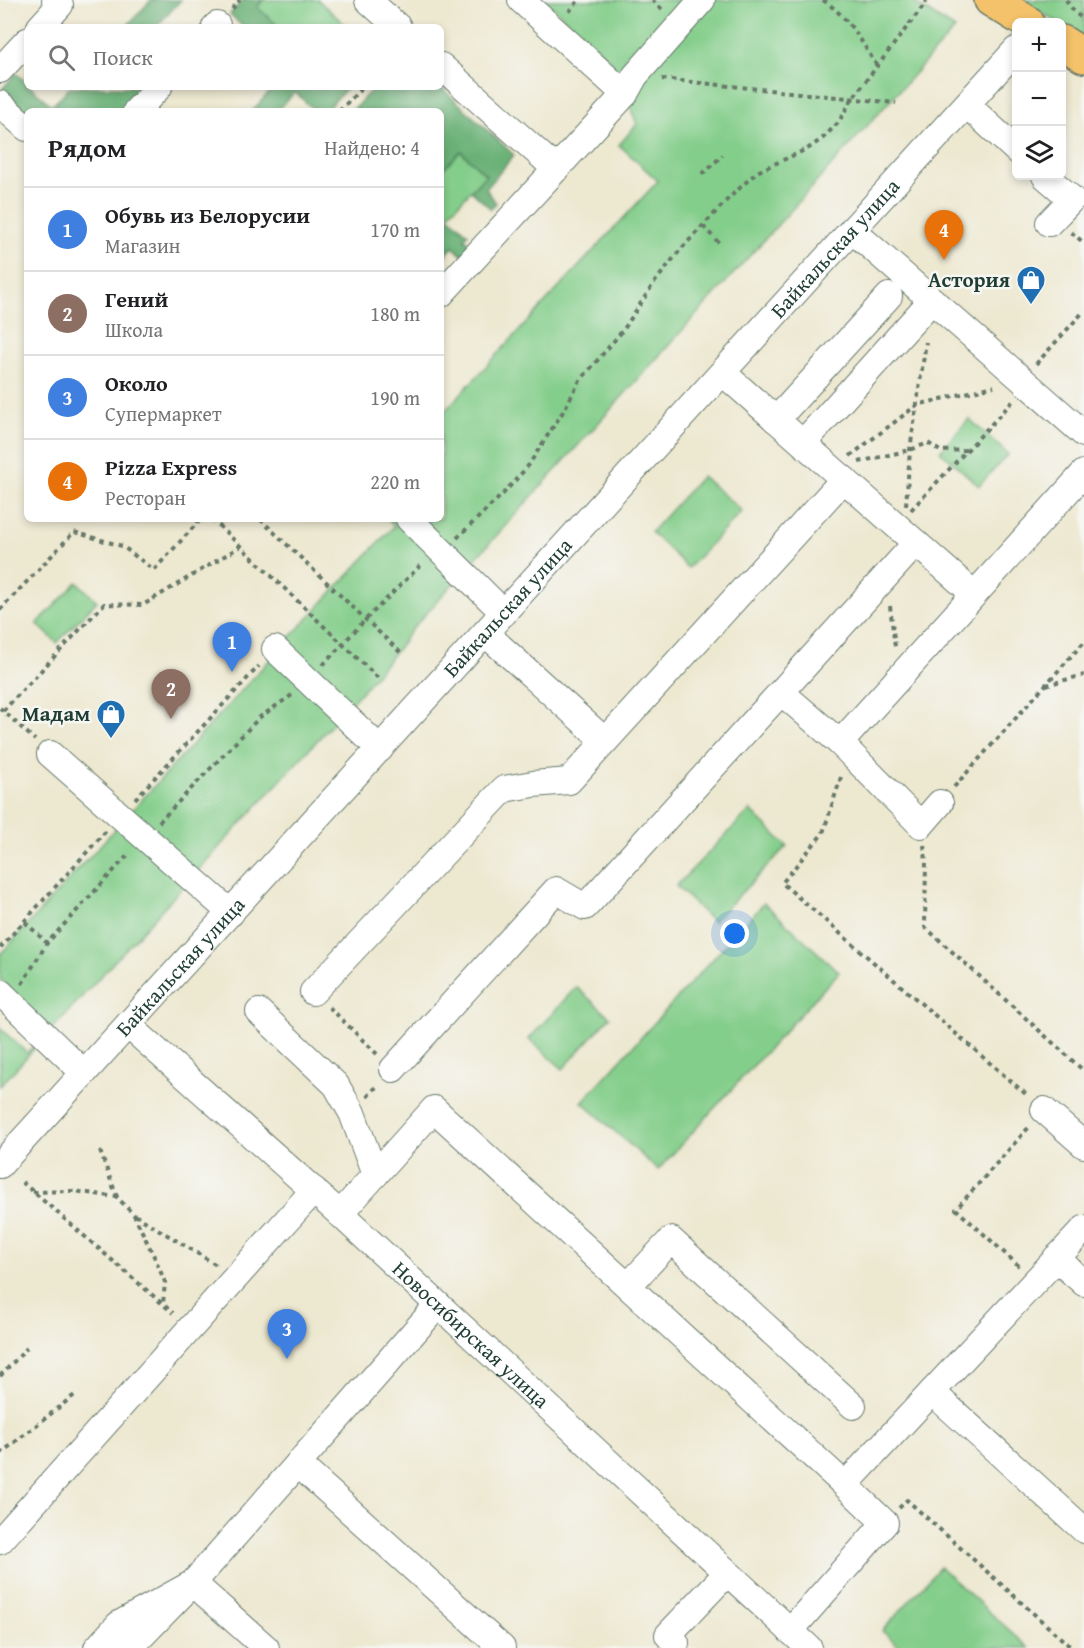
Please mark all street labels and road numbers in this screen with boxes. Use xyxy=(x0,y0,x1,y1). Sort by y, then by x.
street label: Байкальская улица xyxy=(763,171,907,325)
street label: Байкальская улица xyxy=(436,531,579,684)
street label: Байкальская улица xyxy=(108,890,252,1043)
street label: Новосибирская улица xyxy=(385,1254,556,1415)

